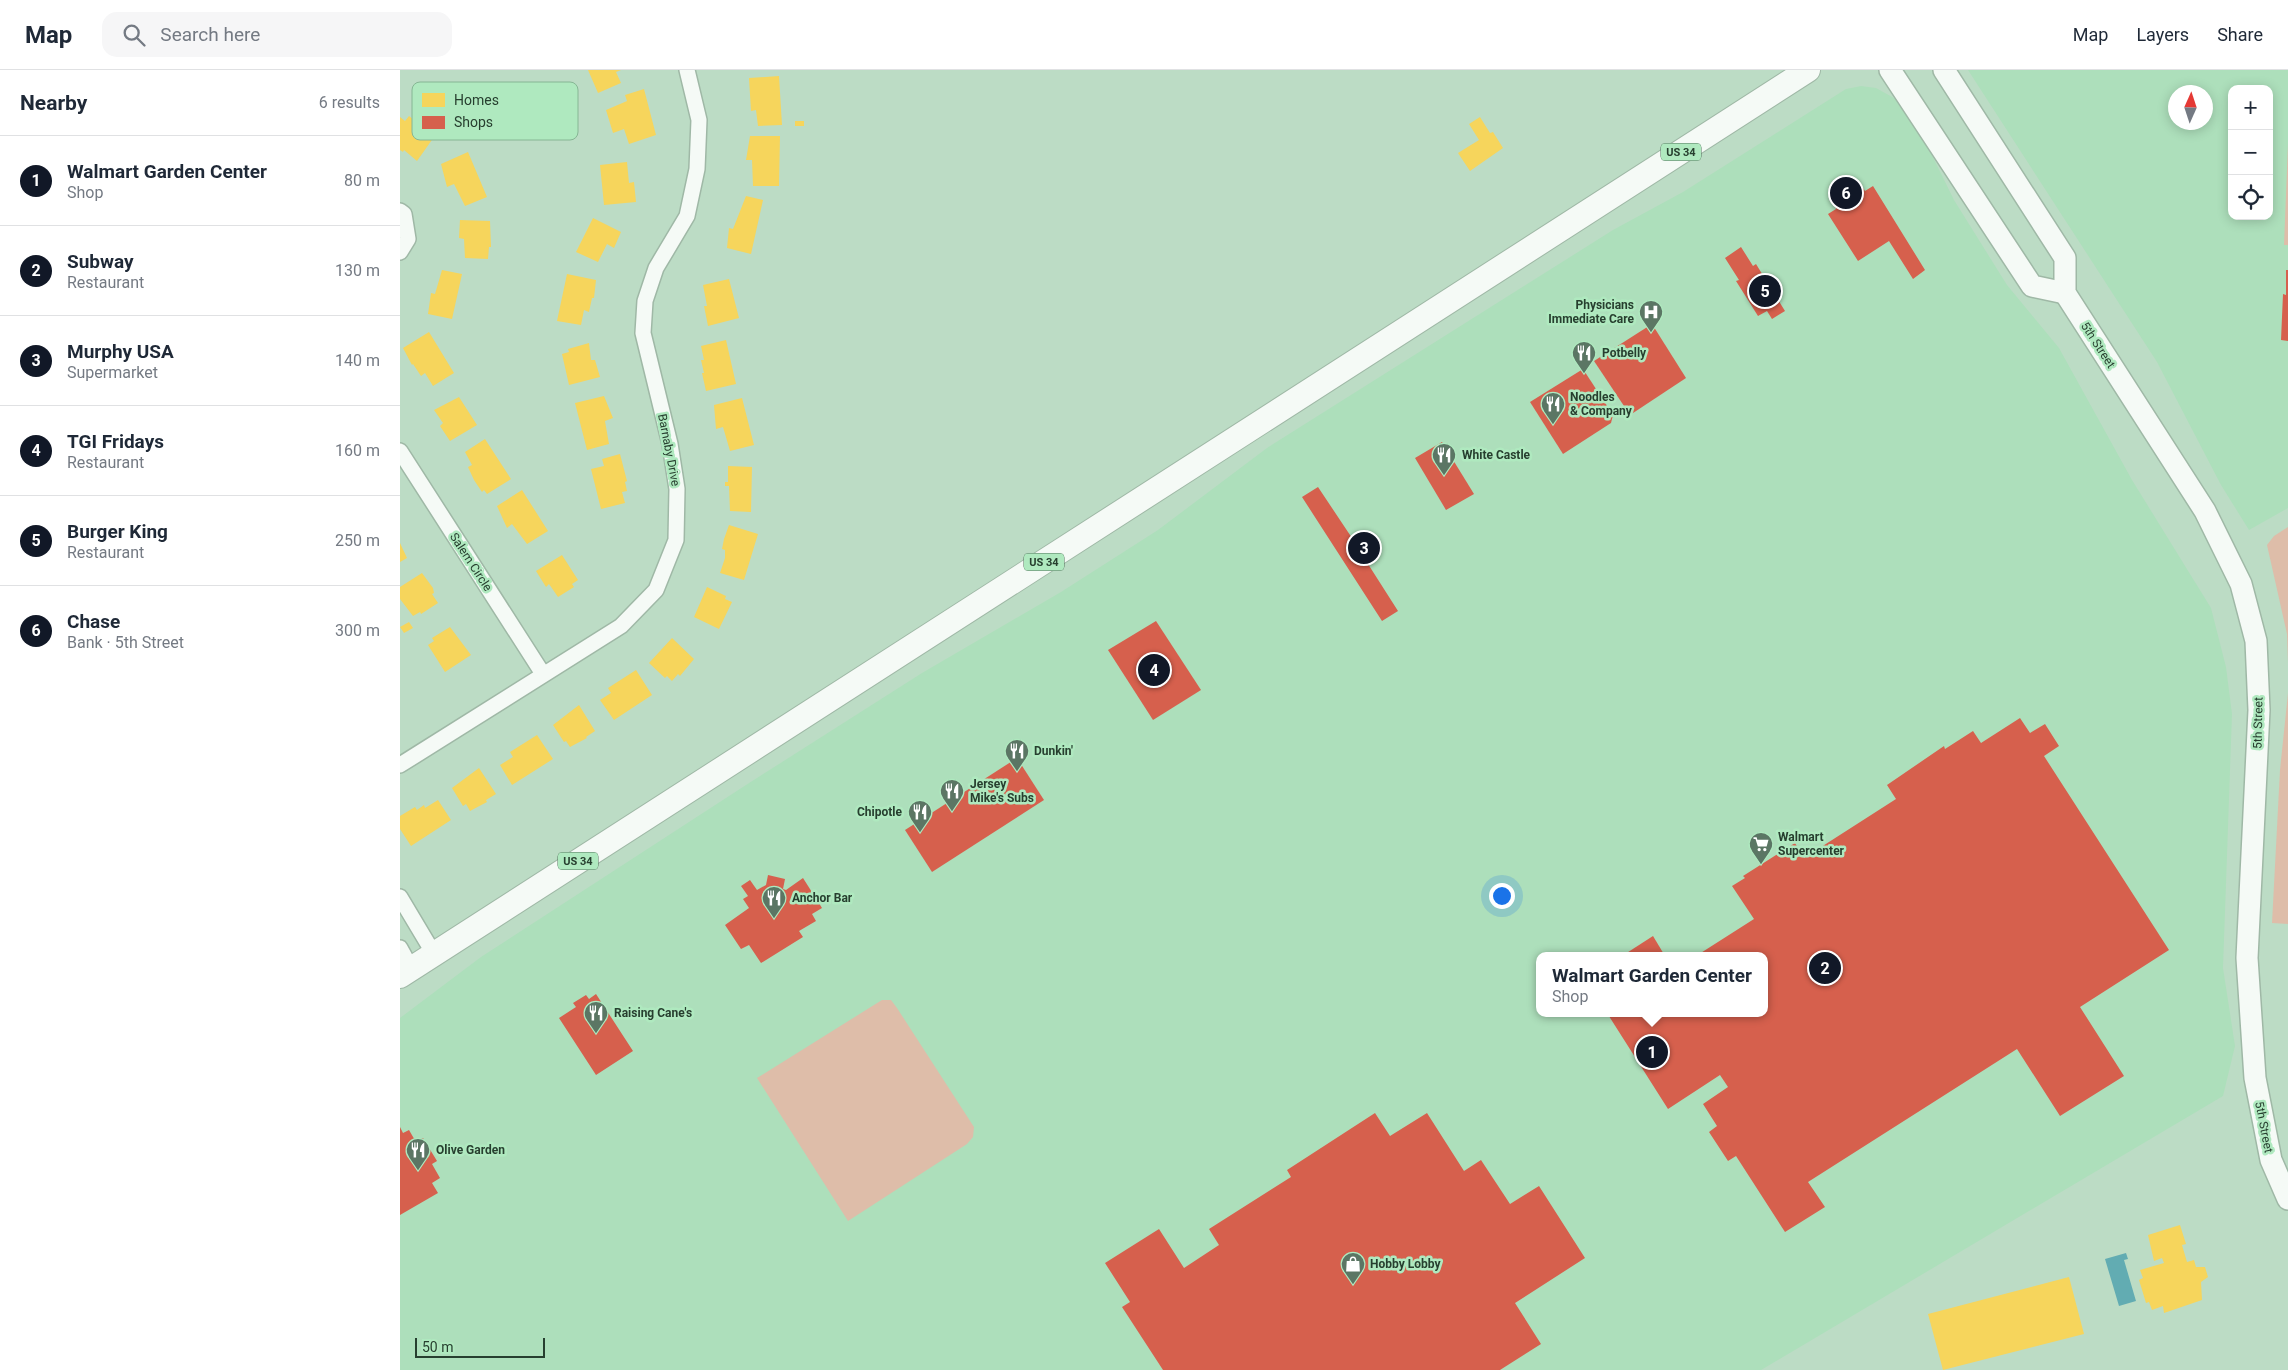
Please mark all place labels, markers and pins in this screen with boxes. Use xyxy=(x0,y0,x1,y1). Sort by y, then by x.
pin: 6 xyxy=(1830,174,1862,212)
pin: 5 xyxy=(1749,272,1781,310)
place label: Physicians Immediate Care xyxy=(1548,298,1635,326)
hospital icon: Physicians Immediate Care xyxy=(1638,299,1664,333)
restaurant icon: Potbelly xyxy=(1571,340,1597,374)
place label: Potbelly xyxy=(1602,346,1647,360)
place label: Noodles & Company xyxy=(1570,390,1633,418)
restaurant icon: Noodles & Company xyxy=(1540,391,1566,425)
restaurant icon: White Castle xyxy=(1431,442,1457,476)
place label: White Castle xyxy=(1462,448,1531,462)
pin: 3 xyxy=(1348,529,1380,567)
pin: 4 xyxy=(1138,651,1170,689)
restaurant icon: Dunkin' xyxy=(1004,738,1030,772)
place label: Dunkin' xyxy=(1034,744,1073,758)
place label: Jersey Mike's Subs xyxy=(970,777,1034,805)
restaurant icon: Jersey Mike's Subs xyxy=(939,778,965,812)
restaurant icon: Chipotle xyxy=(907,799,933,833)
place label: Chipotle xyxy=(857,805,903,819)
place label: Walmart Supercenter xyxy=(1778,830,1845,858)
supermarket icon: Walmart Supercenter xyxy=(1748,831,1774,865)
restaurant icon: Anchor Bar xyxy=(761,885,787,919)
place label: Anchor Bar xyxy=(792,891,853,905)
pin: 2 xyxy=(1809,949,1841,987)
restaurant icon: Raising Cane's xyxy=(583,1000,609,1034)
place label: Raising Cane's xyxy=(614,1006,692,1020)
pin: 1 xyxy=(1636,1033,1668,1071)
restaurant icon: Olive Garden xyxy=(405,1137,431,1171)
place label: Olive Garden xyxy=(436,1143,505,1157)
shop icon: Hobby Lobby xyxy=(1340,1251,1366,1285)
place label: Hobby Lobby xyxy=(1370,1257,1441,1271)

